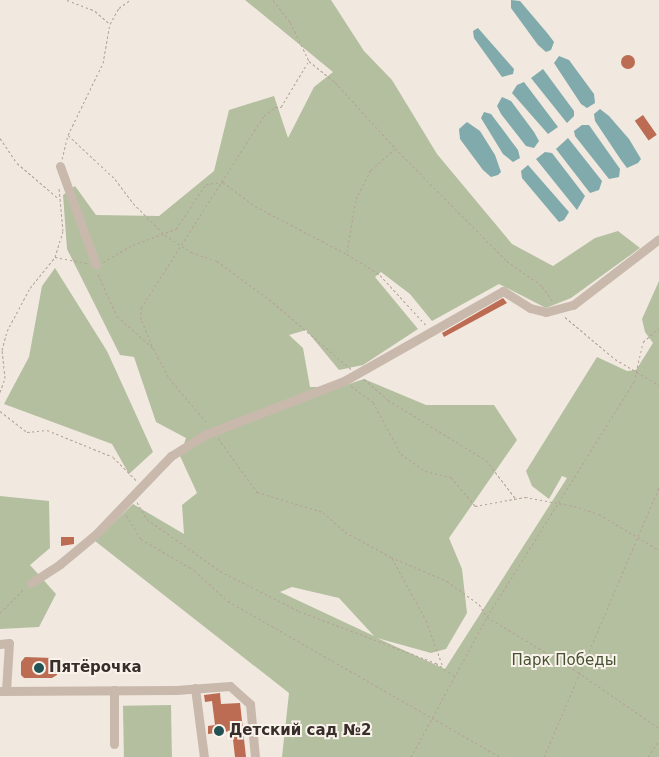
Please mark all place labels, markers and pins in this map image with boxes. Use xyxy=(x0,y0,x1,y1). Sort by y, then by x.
place label: Пятёрочка xyxy=(49,659,142,677)
marker: Пятёрочка xyxy=(33,662,45,674)
place label: Детский сад №2 xyxy=(229,722,371,740)
marker: Детский сад №2 xyxy=(213,725,225,737)

